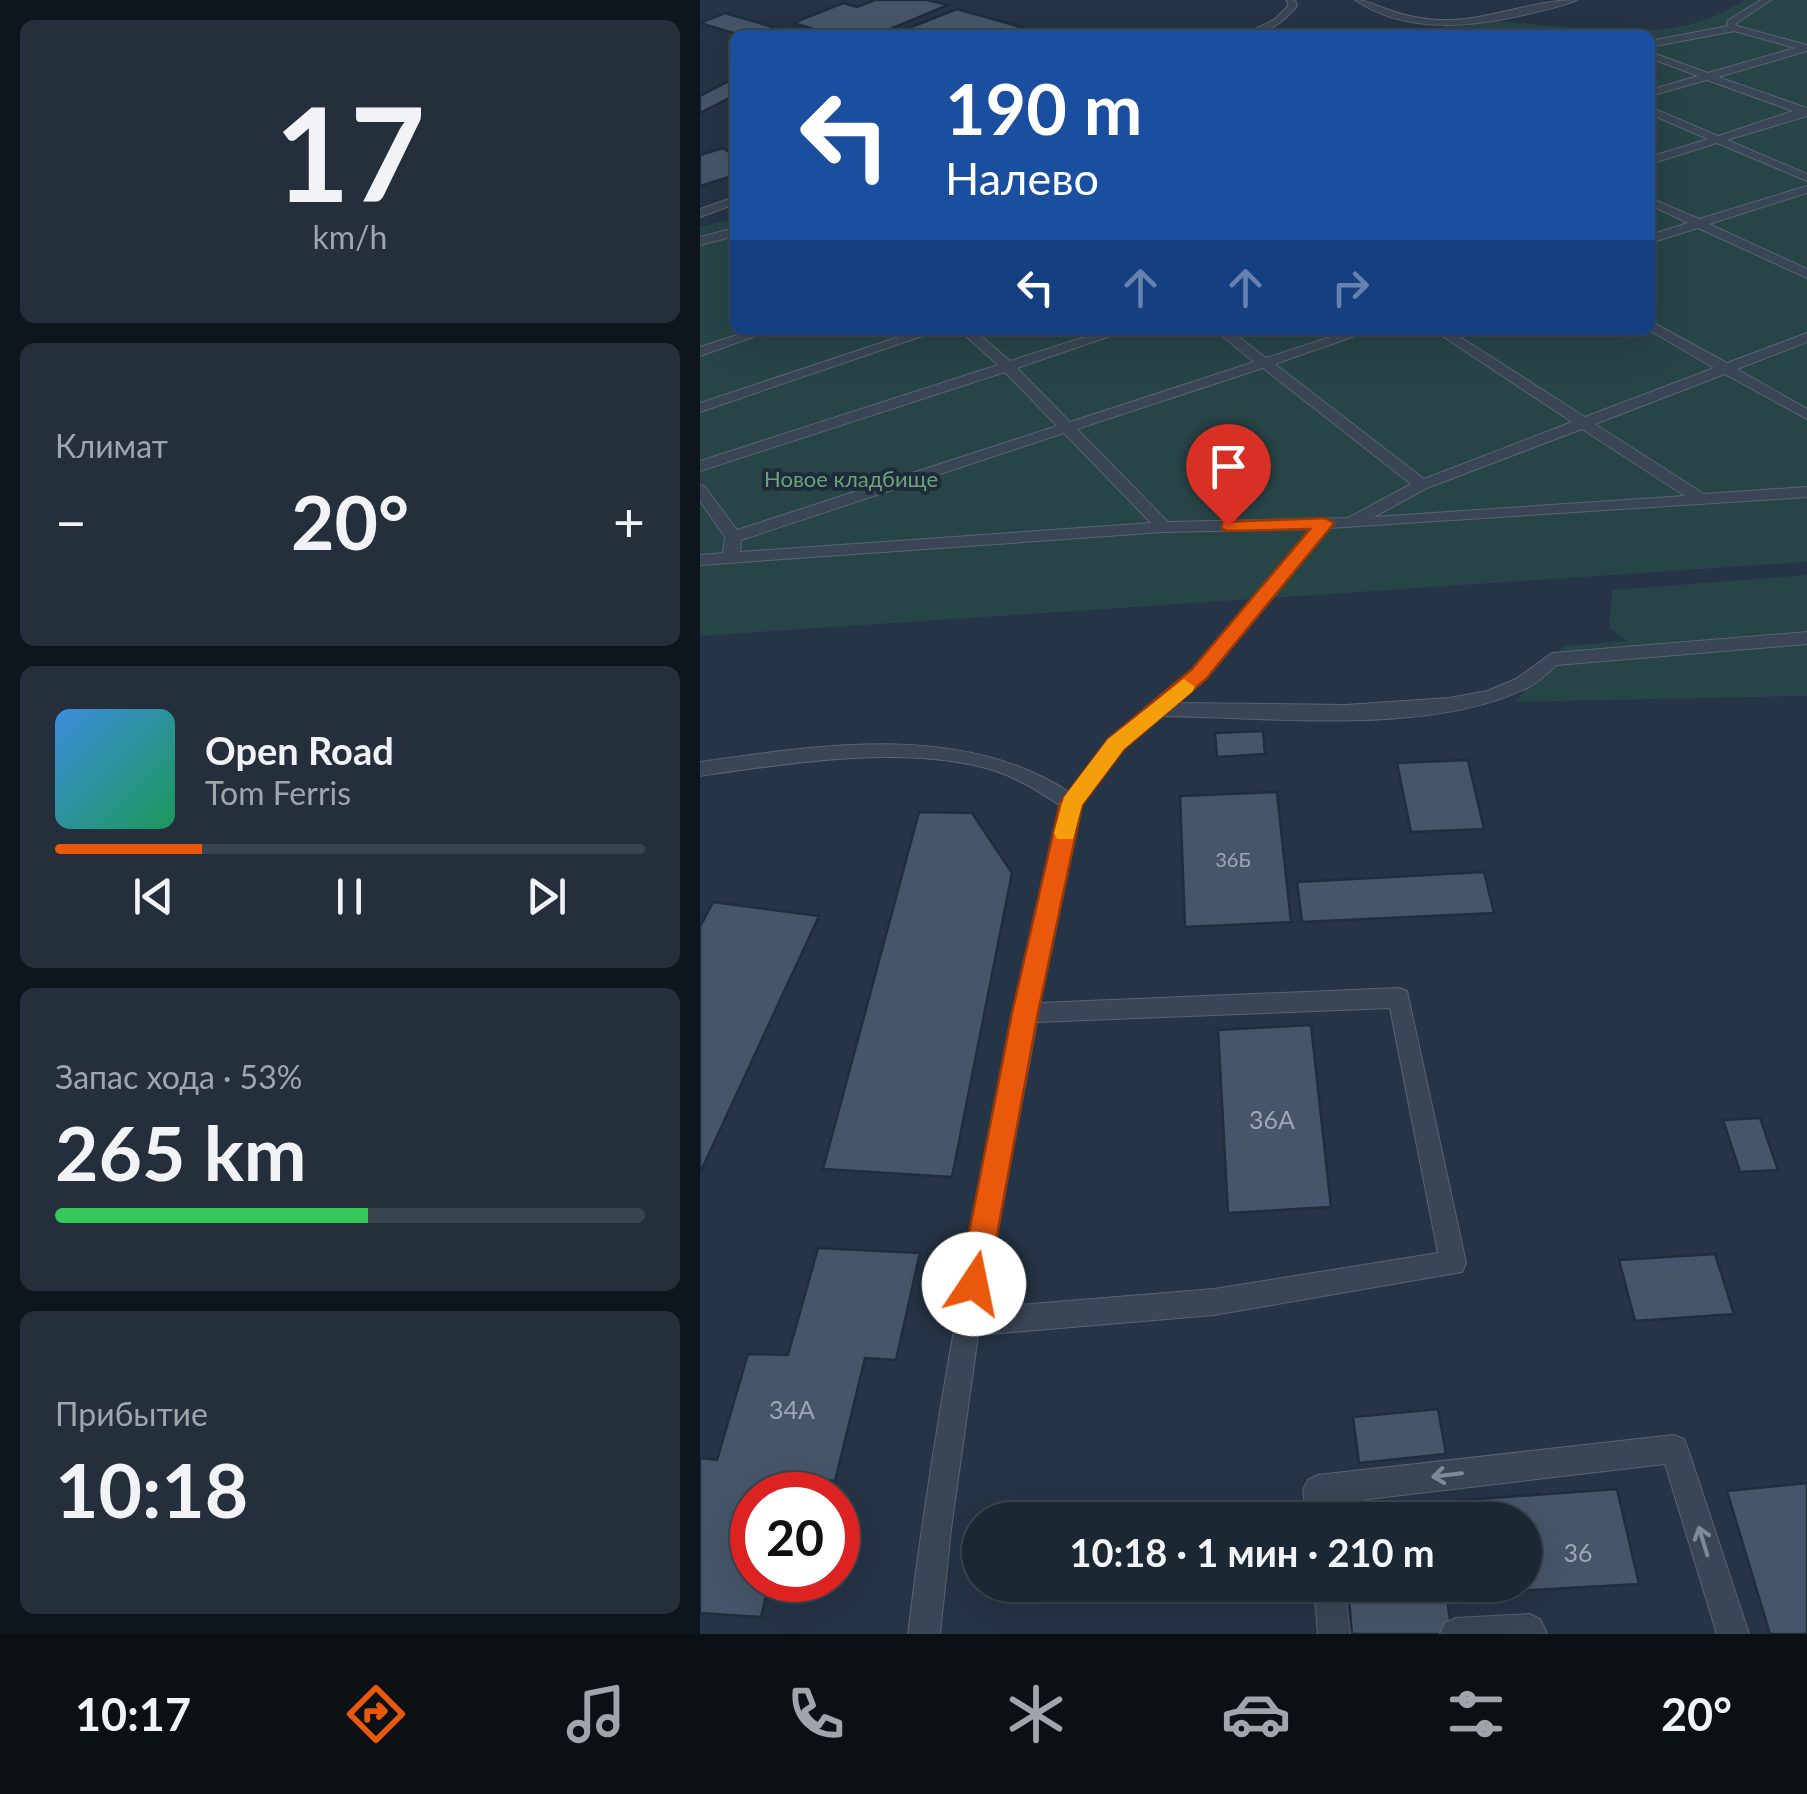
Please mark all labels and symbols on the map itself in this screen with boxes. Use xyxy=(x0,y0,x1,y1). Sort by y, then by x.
pin xyxy=(1186,424,1271,527)
park label: Новое кладбище xyxy=(764,465,938,492)
house number: 36Б xyxy=(1215,847,1251,871)
house number: 36А xyxy=(1249,1104,1295,1134)
position arrow xyxy=(922,1232,1026,1336)
house number: 34А xyxy=(769,1394,815,1424)
one-way arrow xyxy=(1432,1466,1464,1485)
speed limit sign: 20 xyxy=(730,1472,860,1602)
one-way arrow xyxy=(1693,1526,1711,1557)
house number: 36 xyxy=(1563,1537,1593,1567)

